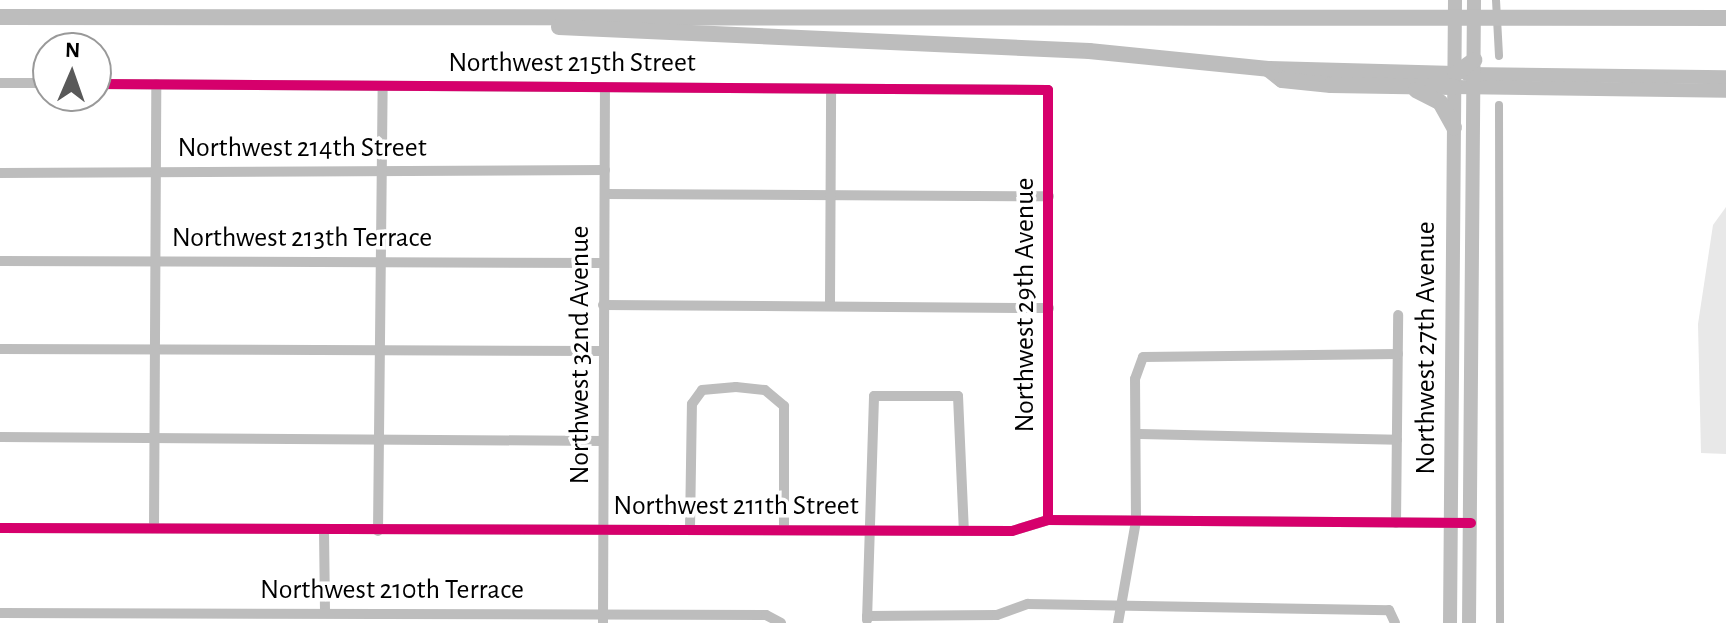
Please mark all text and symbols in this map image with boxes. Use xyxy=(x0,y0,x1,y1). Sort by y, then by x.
north arrow xyxy=(32,32,112,112)
text: N xyxy=(65,39,81,61)
street label: Northwest 215th Street xyxy=(448,46,696,80)
street label: Northwest 214th Street xyxy=(177,131,427,165)
street label: Northwest 29th Avenue xyxy=(1008,178,1042,432)
street label: Northwest 213th Terrace xyxy=(172,221,432,255)
street label: Northwest 27th Avenue xyxy=(1409,221,1443,475)
street label: Northwest 32nd Avenue xyxy=(563,226,597,484)
street label: Northwest 211th Street xyxy=(613,489,859,523)
street label: Northwest 210th Terrace xyxy=(260,573,524,607)

